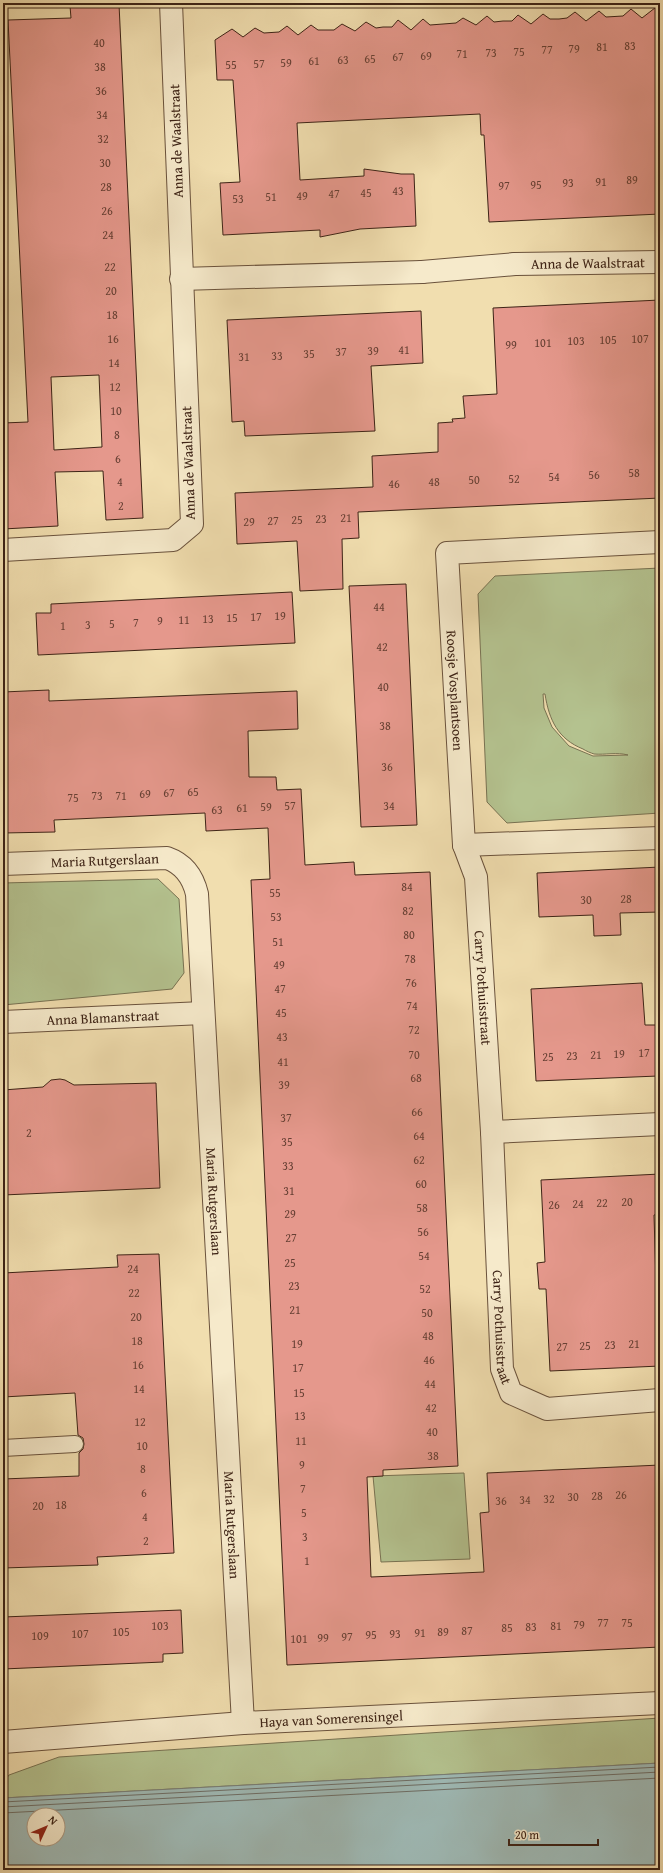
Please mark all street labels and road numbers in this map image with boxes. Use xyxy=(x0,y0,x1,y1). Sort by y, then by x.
street label: Anna de Waalstraat xyxy=(164,84,188,198)
street label: Anna de Waalstraat xyxy=(531,252,645,274)
street label: Anna de Waalstraat xyxy=(176,406,200,520)
street label: Roosje Vosplantsoen xyxy=(442,630,468,751)
street label: Maria Rutgerslaan xyxy=(51,848,159,872)
street label: Carry Pothuisstraat xyxy=(469,930,497,1046)
street label: Anna Blamanstraat xyxy=(46,1005,160,1030)
street label: Maria Rutgerslaan xyxy=(201,1147,227,1256)
street label: Carry Pothuisstraat xyxy=(488,1270,517,1387)
street label: Maria Rutgerslaan xyxy=(219,1470,245,1580)
street label: Haya van Somerensingel xyxy=(259,1705,403,1732)

